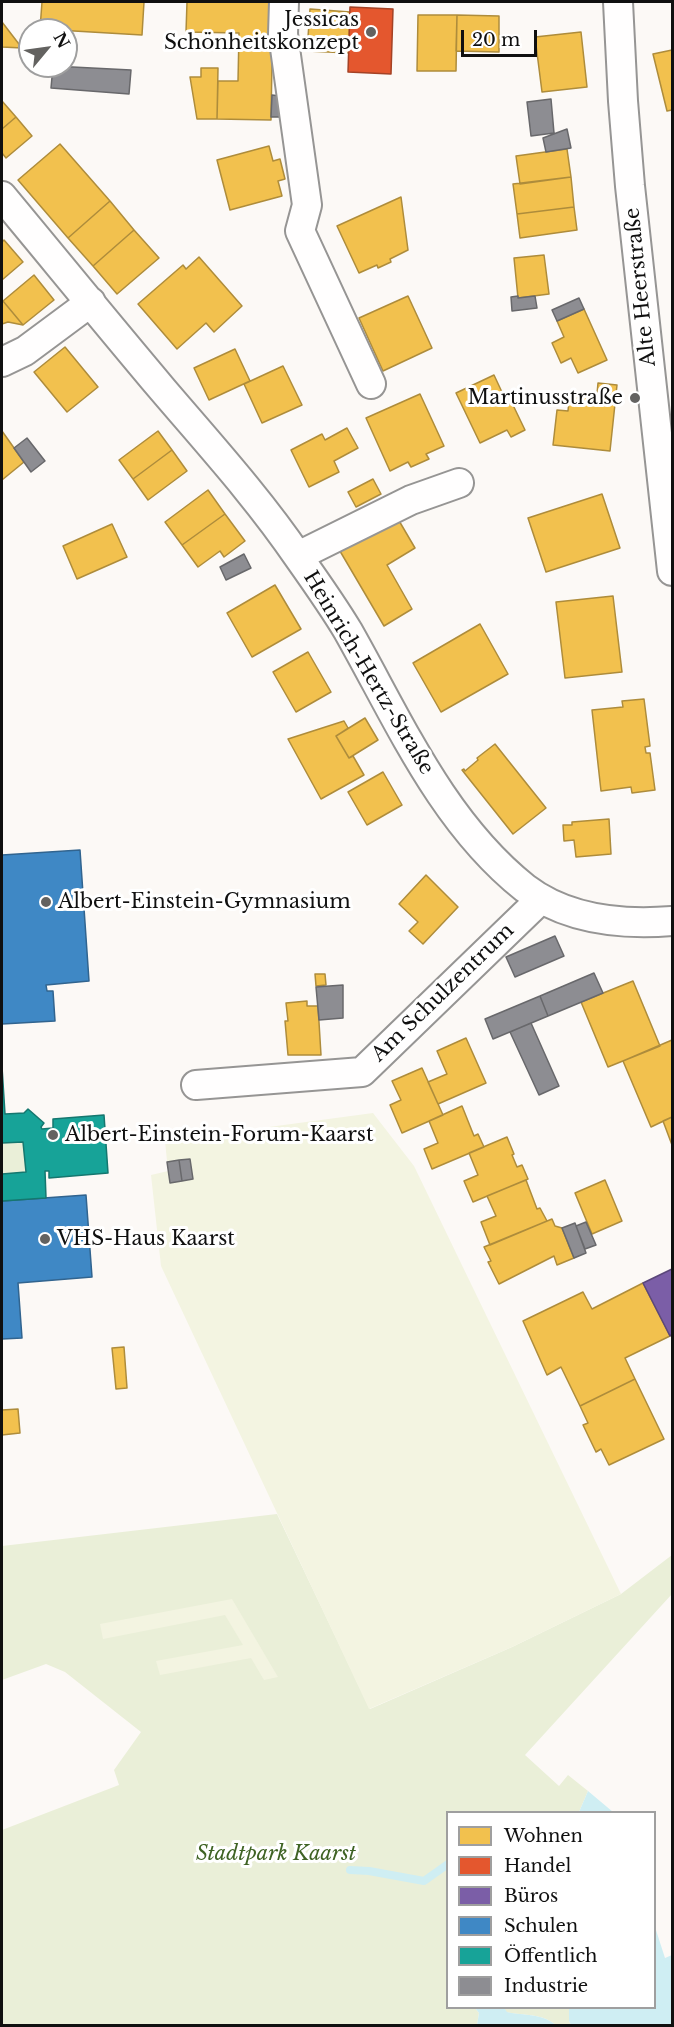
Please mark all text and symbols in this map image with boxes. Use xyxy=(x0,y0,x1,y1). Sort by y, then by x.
place label: Jessicas Schönheitskonzept xyxy=(164,8,359,55)
north arrow xyxy=(18,18,78,78)
scale bar xyxy=(464,18,540,56)
marker: Jessicas Schönheitskonzept xyxy=(364,25,378,39)
text: N xyxy=(50,29,74,52)
text: 20 m xyxy=(472,29,520,51)
street label: Alte Heerstraße xyxy=(621,206,661,368)
place label: Martinusstraße xyxy=(468,386,623,410)
marker: Martinusstraße xyxy=(628,391,642,405)
street label: Heinrich-Hertz-Straße xyxy=(298,567,438,779)
place label: Albert-Einstein-Gymnasium xyxy=(58,890,351,914)
marker: Albert-Einstein-Gymnasium xyxy=(39,895,53,909)
street label: Am Schulzentrum xyxy=(367,919,519,1067)
place label: Albert-Einstein-Forum-Kaarst xyxy=(65,1123,373,1147)
marker: Albert-Einstein-Forum-Kaarst xyxy=(46,1128,60,1142)
place label: VHS-Haus Kaarst xyxy=(57,1227,235,1251)
marker: VHS-Haus Kaarst xyxy=(38,1232,52,1246)
legend xyxy=(446,1811,656,2009)
text: Wohnen xyxy=(504,1825,583,1847)
park label: Stadtpark Kaarst xyxy=(196,1842,356,1866)
text: Handel xyxy=(504,1855,571,1877)
text: Büros xyxy=(504,1885,558,1907)
text: Schulen xyxy=(504,1915,578,1937)
text: Öffentlich xyxy=(504,1945,598,1967)
text: Industrie xyxy=(504,1975,588,1997)

